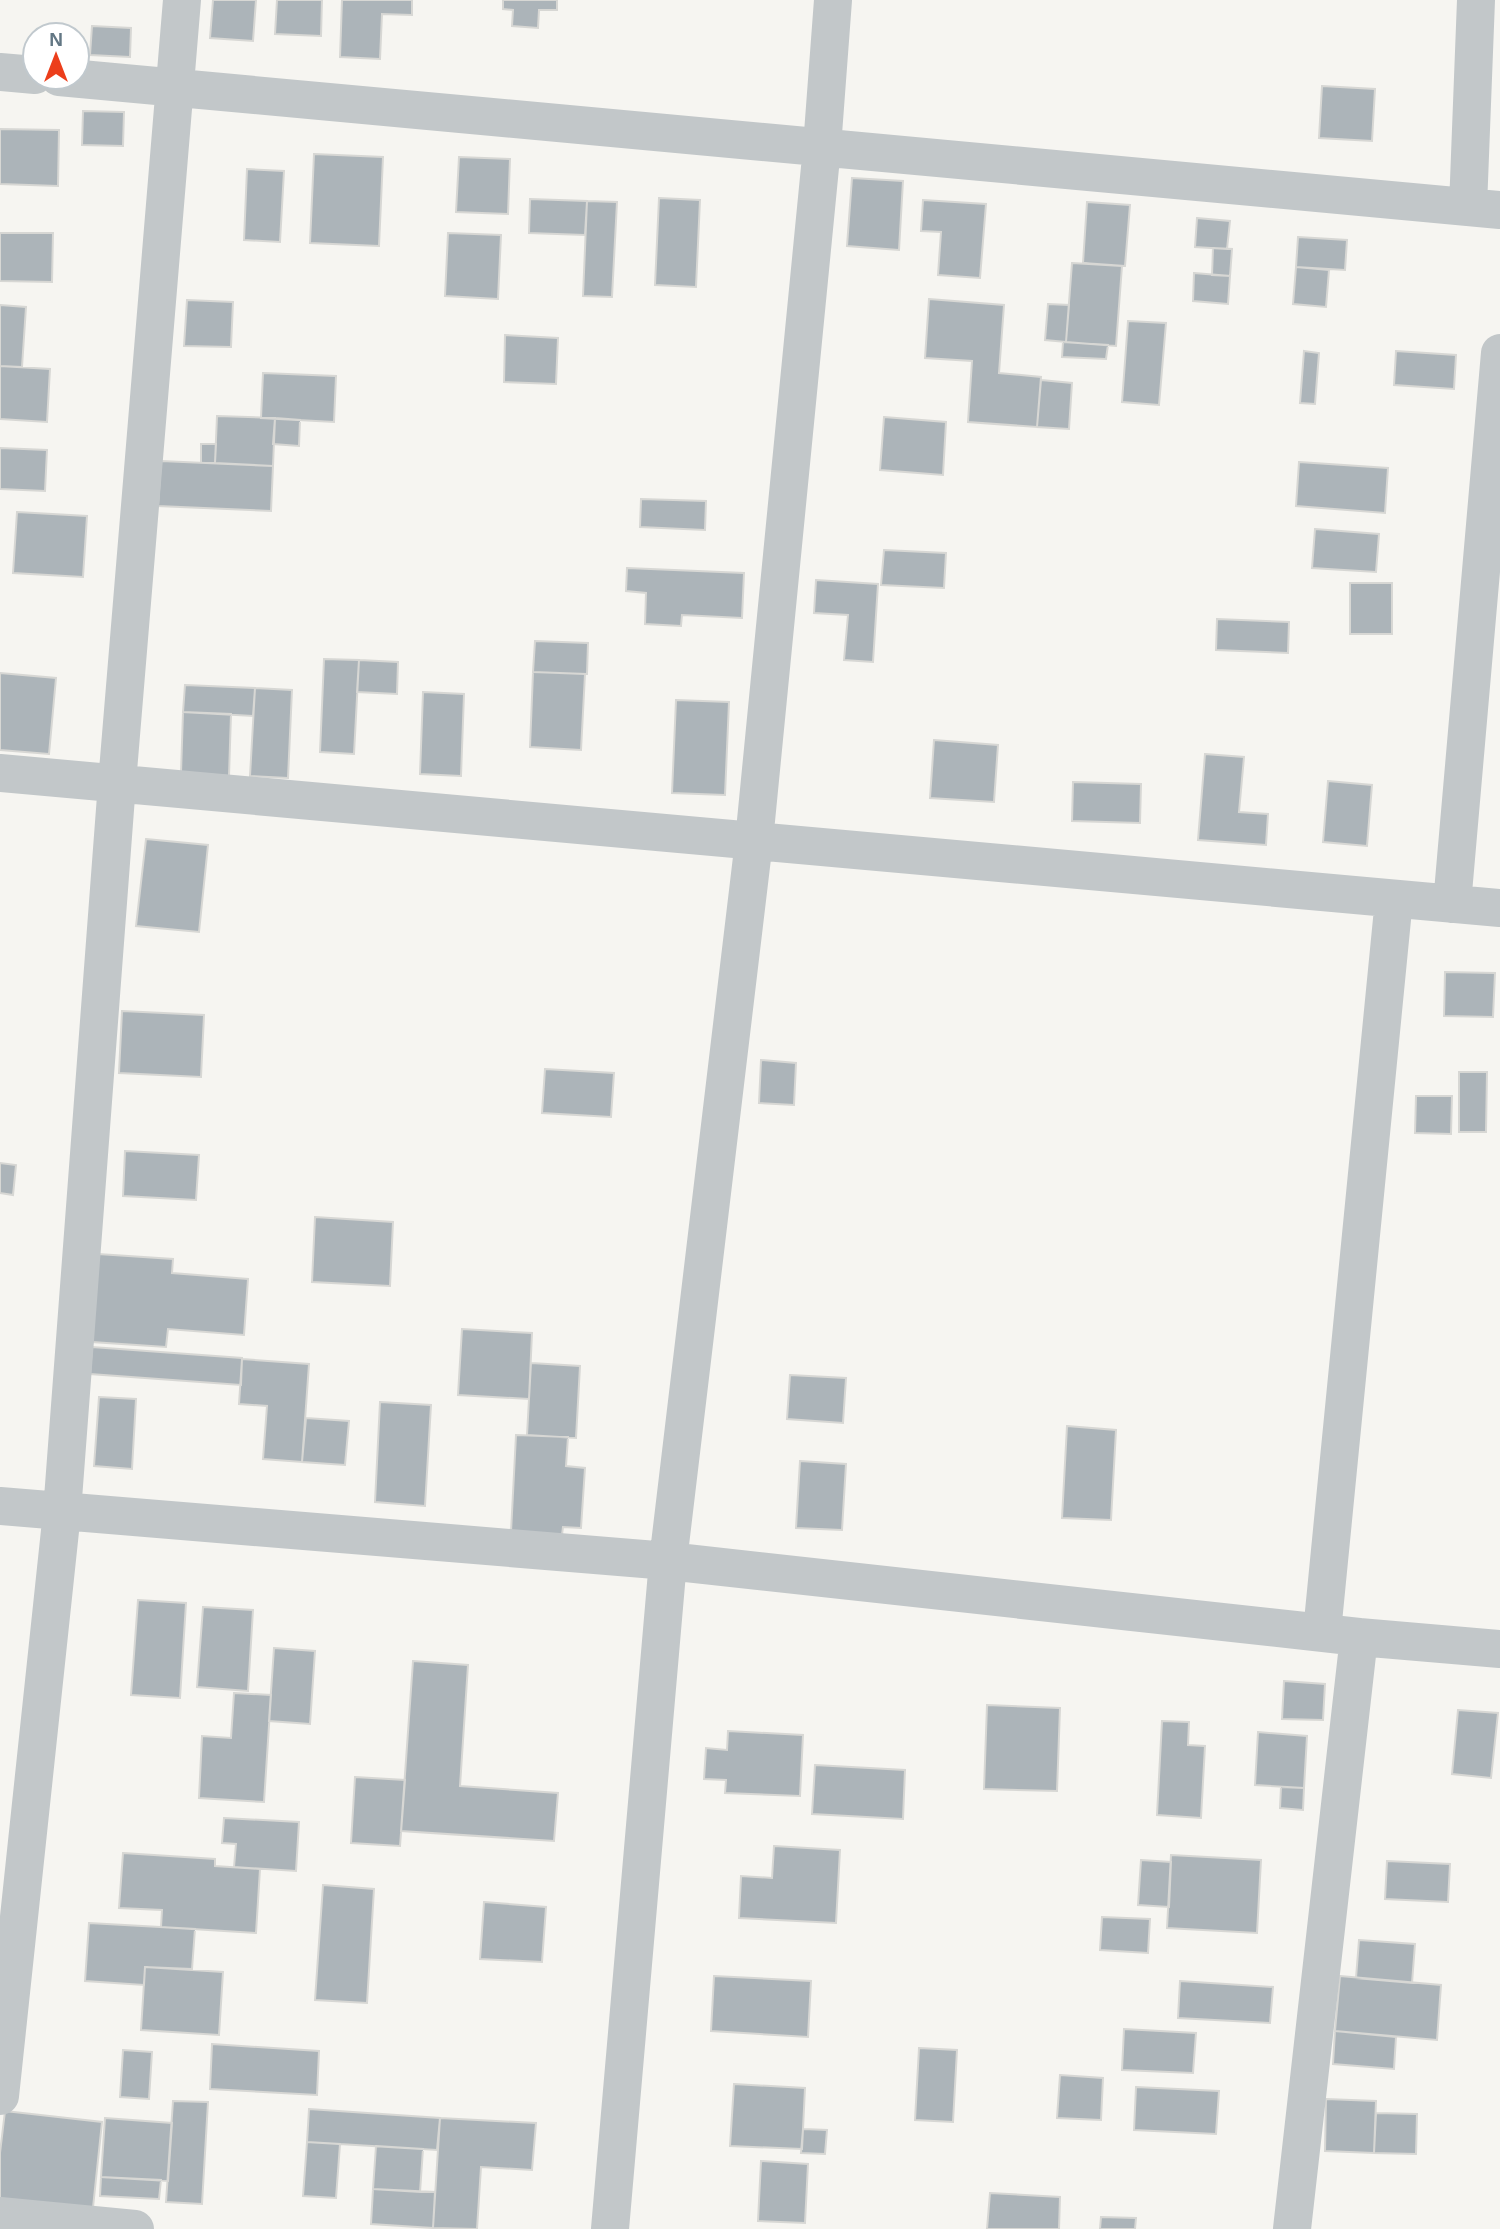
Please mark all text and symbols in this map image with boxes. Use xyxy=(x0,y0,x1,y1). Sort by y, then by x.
north arrow xyxy=(21,21,91,91)
text: N xyxy=(49,29,63,50)

